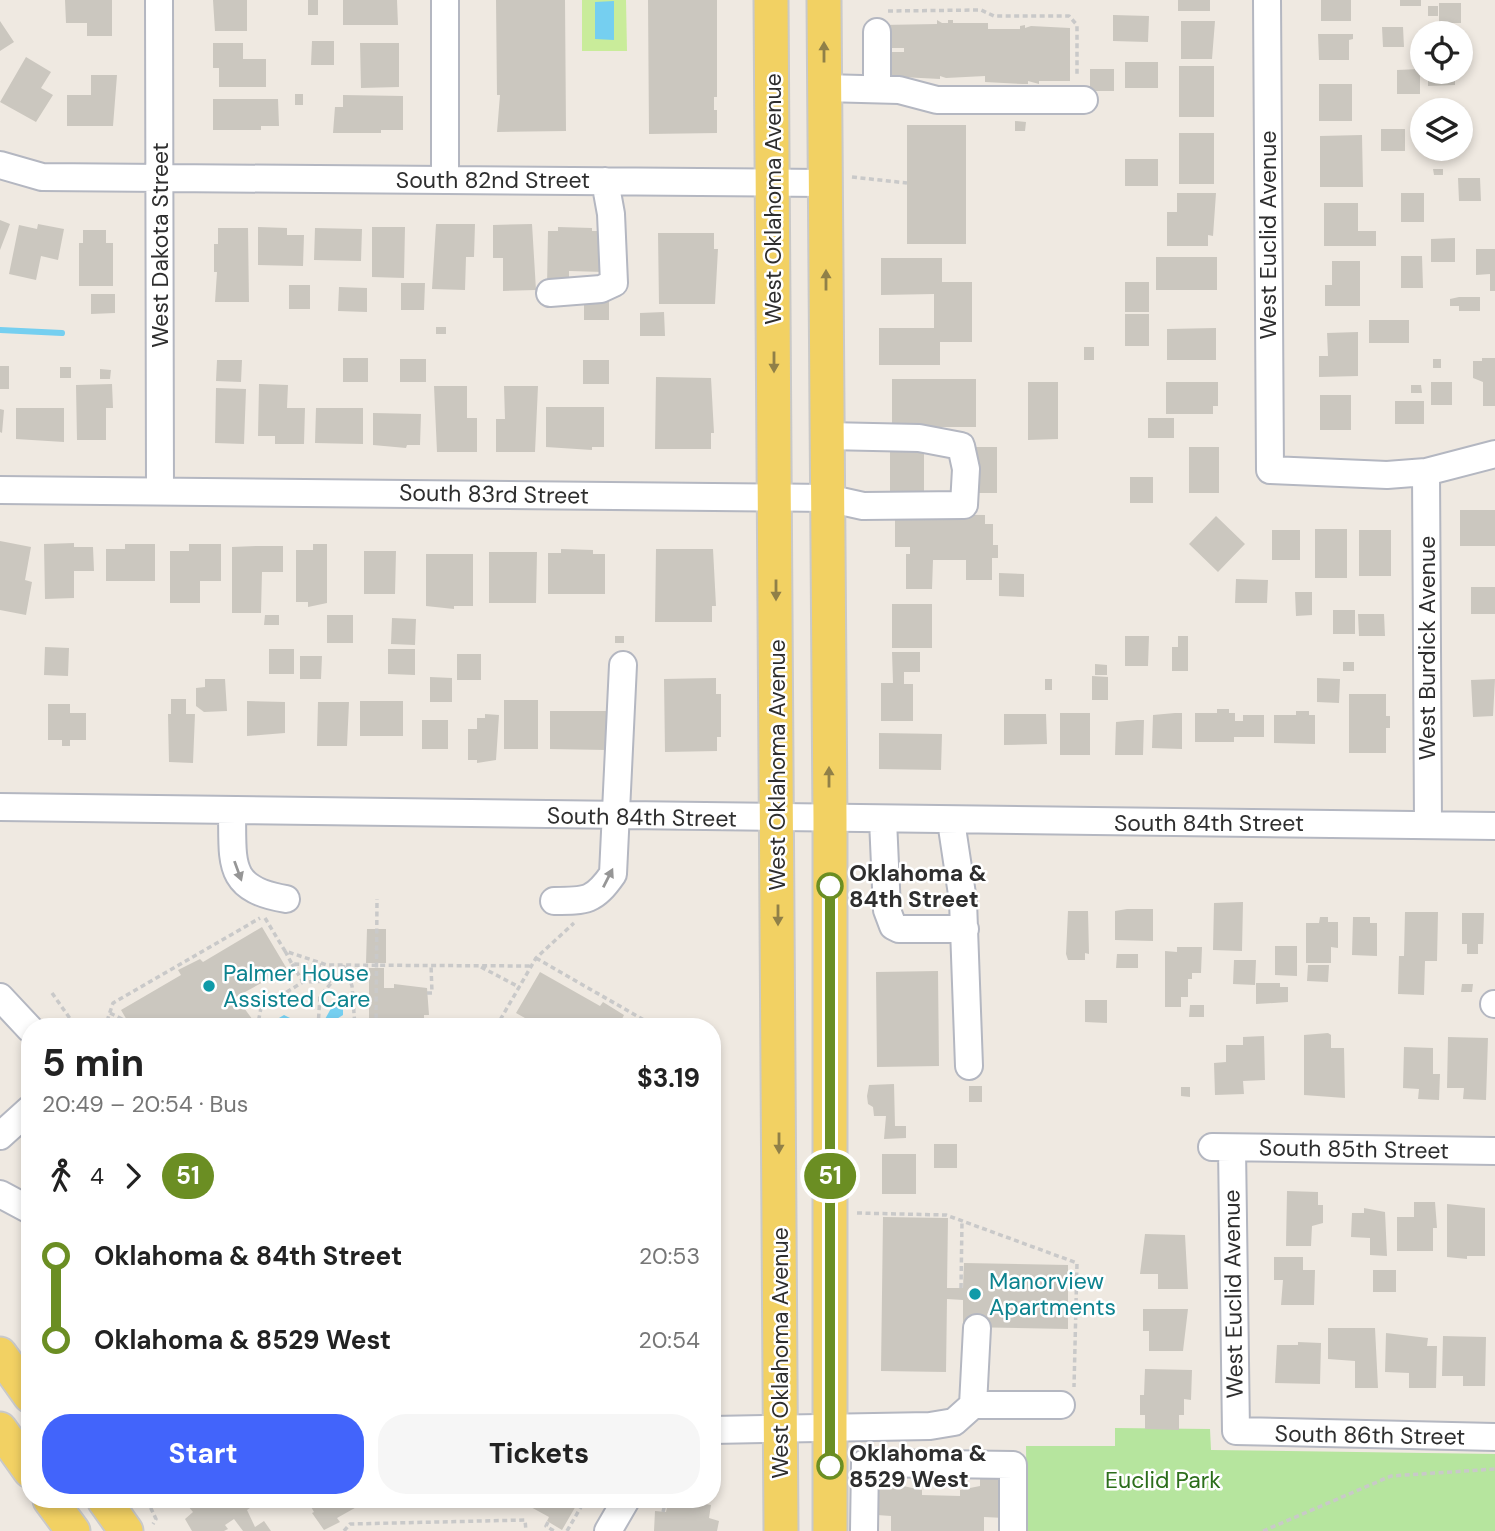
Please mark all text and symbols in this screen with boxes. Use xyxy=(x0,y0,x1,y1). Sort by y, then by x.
map controls xyxy=(1410,21,1473,161)
button: locate xyxy=(1410,21,1473,84)
one-way arrow xyxy=(818,41,830,63)
street label: West Oklahoma Avenue xyxy=(758,73,788,325)
button: layers xyxy=(1410,98,1473,161)
street label: West Euclid Avenue xyxy=(1253,130,1283,340)
street label: West Dakota Street xyxy=(145,142,175,348)
street label: South 82nd Street xyxy=(396,165,590,195)
one-way arrow xyxy=(820,269,832,291)
one-way arrow xyxy=(768,351,780,373)
street label: South 83rd Street xyxy=(399,477,589,511)
street label: West Burdick Avenue xyxy=(1412,536,1442,760)
one-way arrow xyxy=(770,579,782,601)
street label: West Oklahoma Avenue xyxy=(762,639,792,891)
one-way arrow xyxy=(823,766,835,788)
street label: South 84th Street xyxy=(547,800,737,834)
street label: South 84th Street xyxy=(1114,808,1304,838)
place label: Oklahoma & 84th Street xyxy=(849,858,987,914)
one-way arrow xyxy=(233,860,244,881)
one-way arrow xyxy=(602,868,614,888)
marker: Oklahoma & 84th Street xyxy=(817,873,843,899)
one-way arrow xyxy=(772,904,784,926)
place label: Palmer House Assisted Care xyxy=(223,958,370,1014)
marker: Palmer House Assisted Care xyxy=(201,978,217,994)
text: 5 min xyxy=(42,1038,144,1088)
text: $3.19 xyxy=(637,1061,700,1095)
text: 20:49 – 20:54 · Bus xyxy=(42,1089,248,1119)
one-way arrow xyxy=(773,1132,785,1154)
street label: South 85th Street xyxy=(1259,1132,1449,1166)
line badge: 51 xyxy=(798,1153,862,1199)
icon: walk xyxy=(42,1157,80,1195)
icon: forward xyxy=(114,1157,152,1195)
text: 51 xyxy=(176,1160,200,1191)
text: 51 xyxy=(818,1160,842,1191)
text: 4 xyxy=(90,1161,104,1191)
street label: West Euclid Avenue xyxy=(1216,1189,1250,1399)
street label: West Oklahoma Avenue xyxy=(765,1227,795,1479)
text: Oklahoma & 84th Street xyxy=(94,1239,402,1273)
text: 20:53 xyxy=(639,1241,700,1271)
place label: Manorview Apartments xyxy=(989,1266,1116,1322)
marker: Manorview Apartments xyxy=(967,1286,983,1302)
text: Oklahoma & 8529 West xyxy=(94,1323,391,1357)
text: 20:54 xyxy=(639,1325,700,1355)
button: Start xyxy=(42,1414,364,1494)
button: Tickets xyxy=(378,1414,700,1494)
street label: South 86th Street xyxy=(1275,1418,1465,1452)
place label: Oklahoma & 8529 West xyxy=(849,1438,987,1494)
marker: Oklahoma & 8529 West xyxy=(817,1453,843,1479)
park label: Euclid Park xyxy=(1105,1465,1221,1495)

